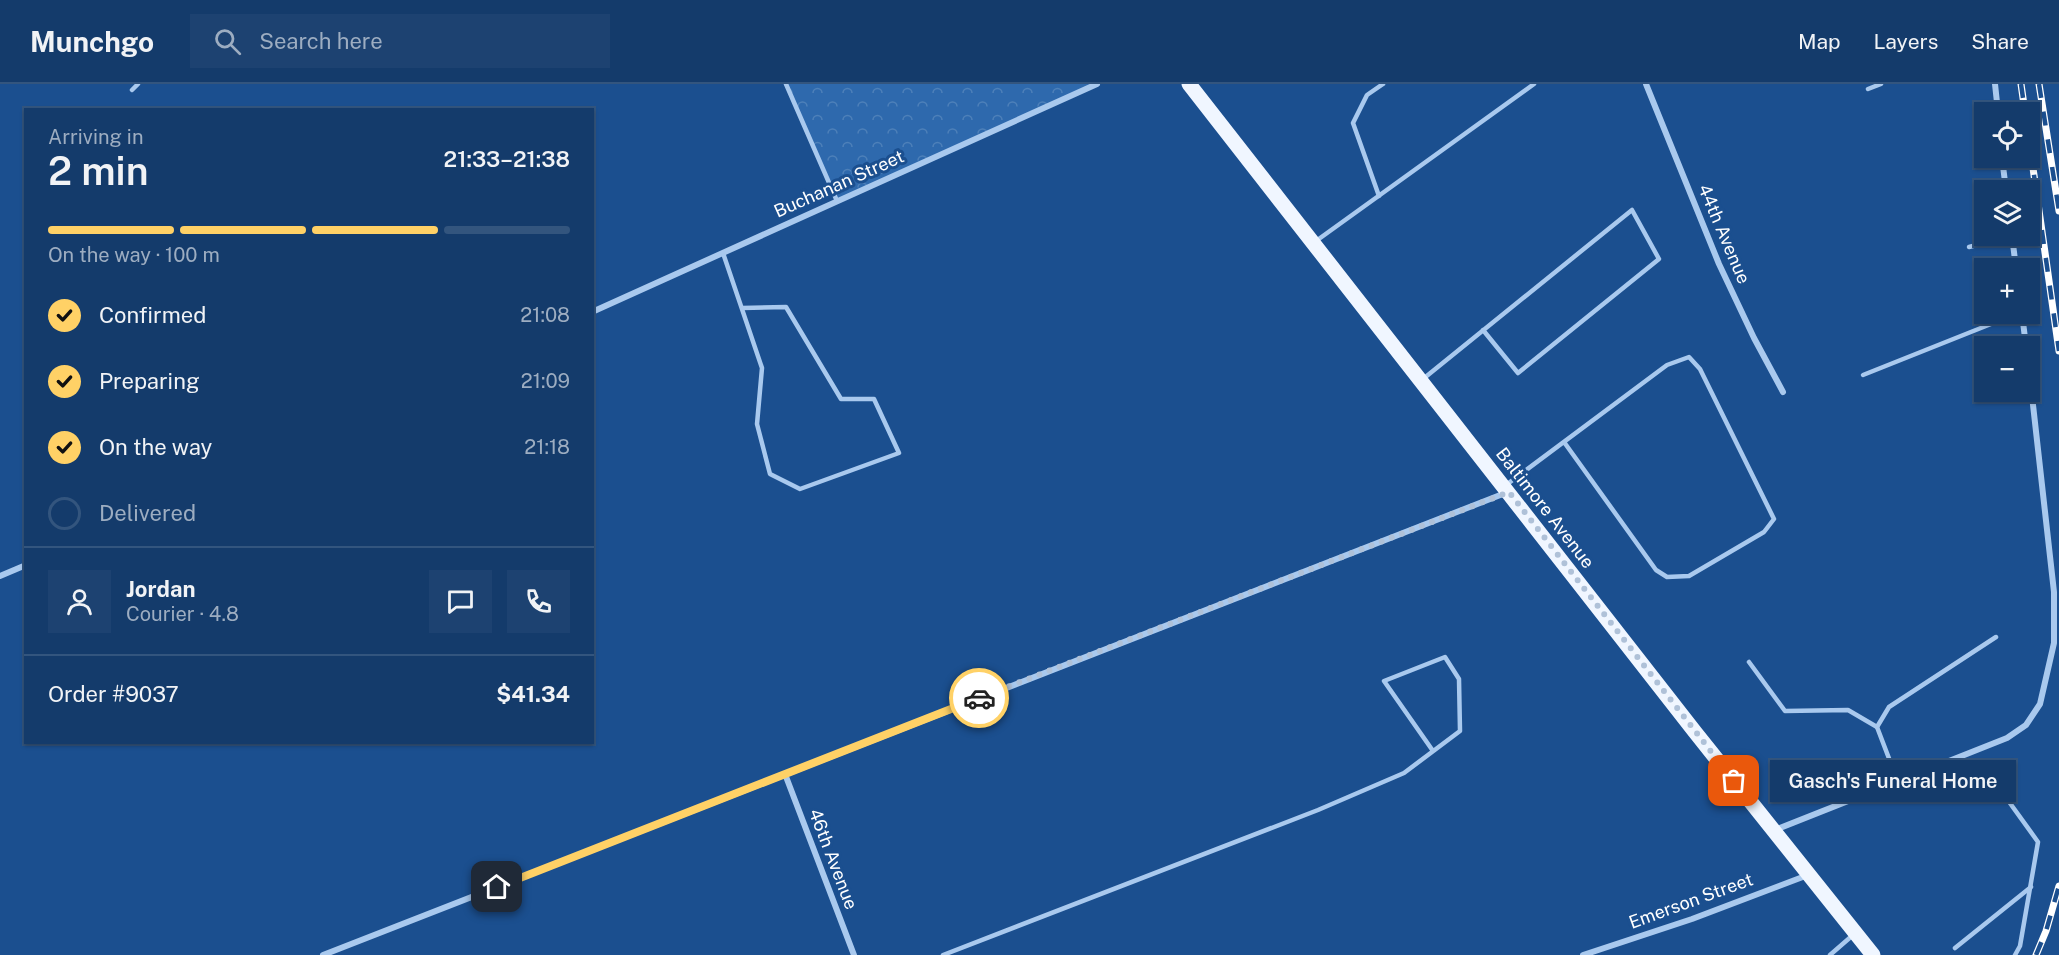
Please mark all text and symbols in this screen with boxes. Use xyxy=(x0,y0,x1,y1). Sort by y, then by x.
search box xyxy=(190,14,610,68)
text: Munchgo xyxy=(30,25,154,58)
icon: search xyxy=(211,25,244,58)
text: Search here xyxy=(259,28,383,54)
text: Map xyxy=(1798,29,1841,54)
text: Layers xyxy=(1874,29,1938,54)
text: Share xyxy=(1971,29,2029,54)
map controls xyxy=(1974,102,2040,402)
button: locate xyxy=(1974,102,2040,168)
text: Arriving in xyxy=(48,125,143,149)
street label: Buchanan Street xyxy=(771,145,907,222)
text: 21:33–21:38 xyxy=(444,146,570,172)
text: 2 min xyxy=(48,148,149,194)
button: layers xyxy=(1974,180,2040,246)
street label: 44th Avenue xyxy=(1694,181,1755,287)
text: On the way · 100 m xyxy=(48,243,220,267)
button: + xyxy=(1974,258,2040,324)
icon: check xyxy=(48,299,81,332)
text: Confirmed xyxy=(99,302,206,328)
text: 21:08 xyxy=(520,303,570,327)
button: − xyxy=(1974,336,2040,402)
icon: check xyxy=(48,365,81,398)
text: Preparing xyxy=(99,368,200,394)
text: 21:09 xyxy=(521,369,570,393)
icon: check xyxy=(48,431,81,464)
text: On the way xyxy=(99,434,212,460)
text: 21:18 xyxy=(524,435,570,459)
street label: Baltimore Avenue xyxy=(1492,443,1599,572)
text: Delivered xyxy=(99,500,196,526)
button: person xyxy=(48,570,111,633)
button: chat xyxy=(429,570,492,633)
button: phone xyxy=(507,570,570,633)
text: Jordan xyxy=(126,576,195,602)
text: Courier · 4.8 xyxy=(126,602,239,626)
courier xyxy=(949,668,1009,728)
text: Order #9037 xyxy=(48,681,179,707)
text: $41.34 xyxy=(496,681,570,707)
icon: car xyxy=(963,682,996,715)
pin xyxy=(1708,755,1759,806)
callout: Gasch's Funeral Home xyxy=(1770,760,2016,802)
icon: bag xyxy=(1717,764,1750,797)
text: Gasch's Funeral Home xyxy=(1788,769,1998,793)
street label: 46th Avenue xyxy=(805,806,862,912)
pin xyxy=(471,861,522,912)
street label: Emerson Street xyxy=(1626,868,1756,933)
icon: home xyxy=(480,870,513,903)

